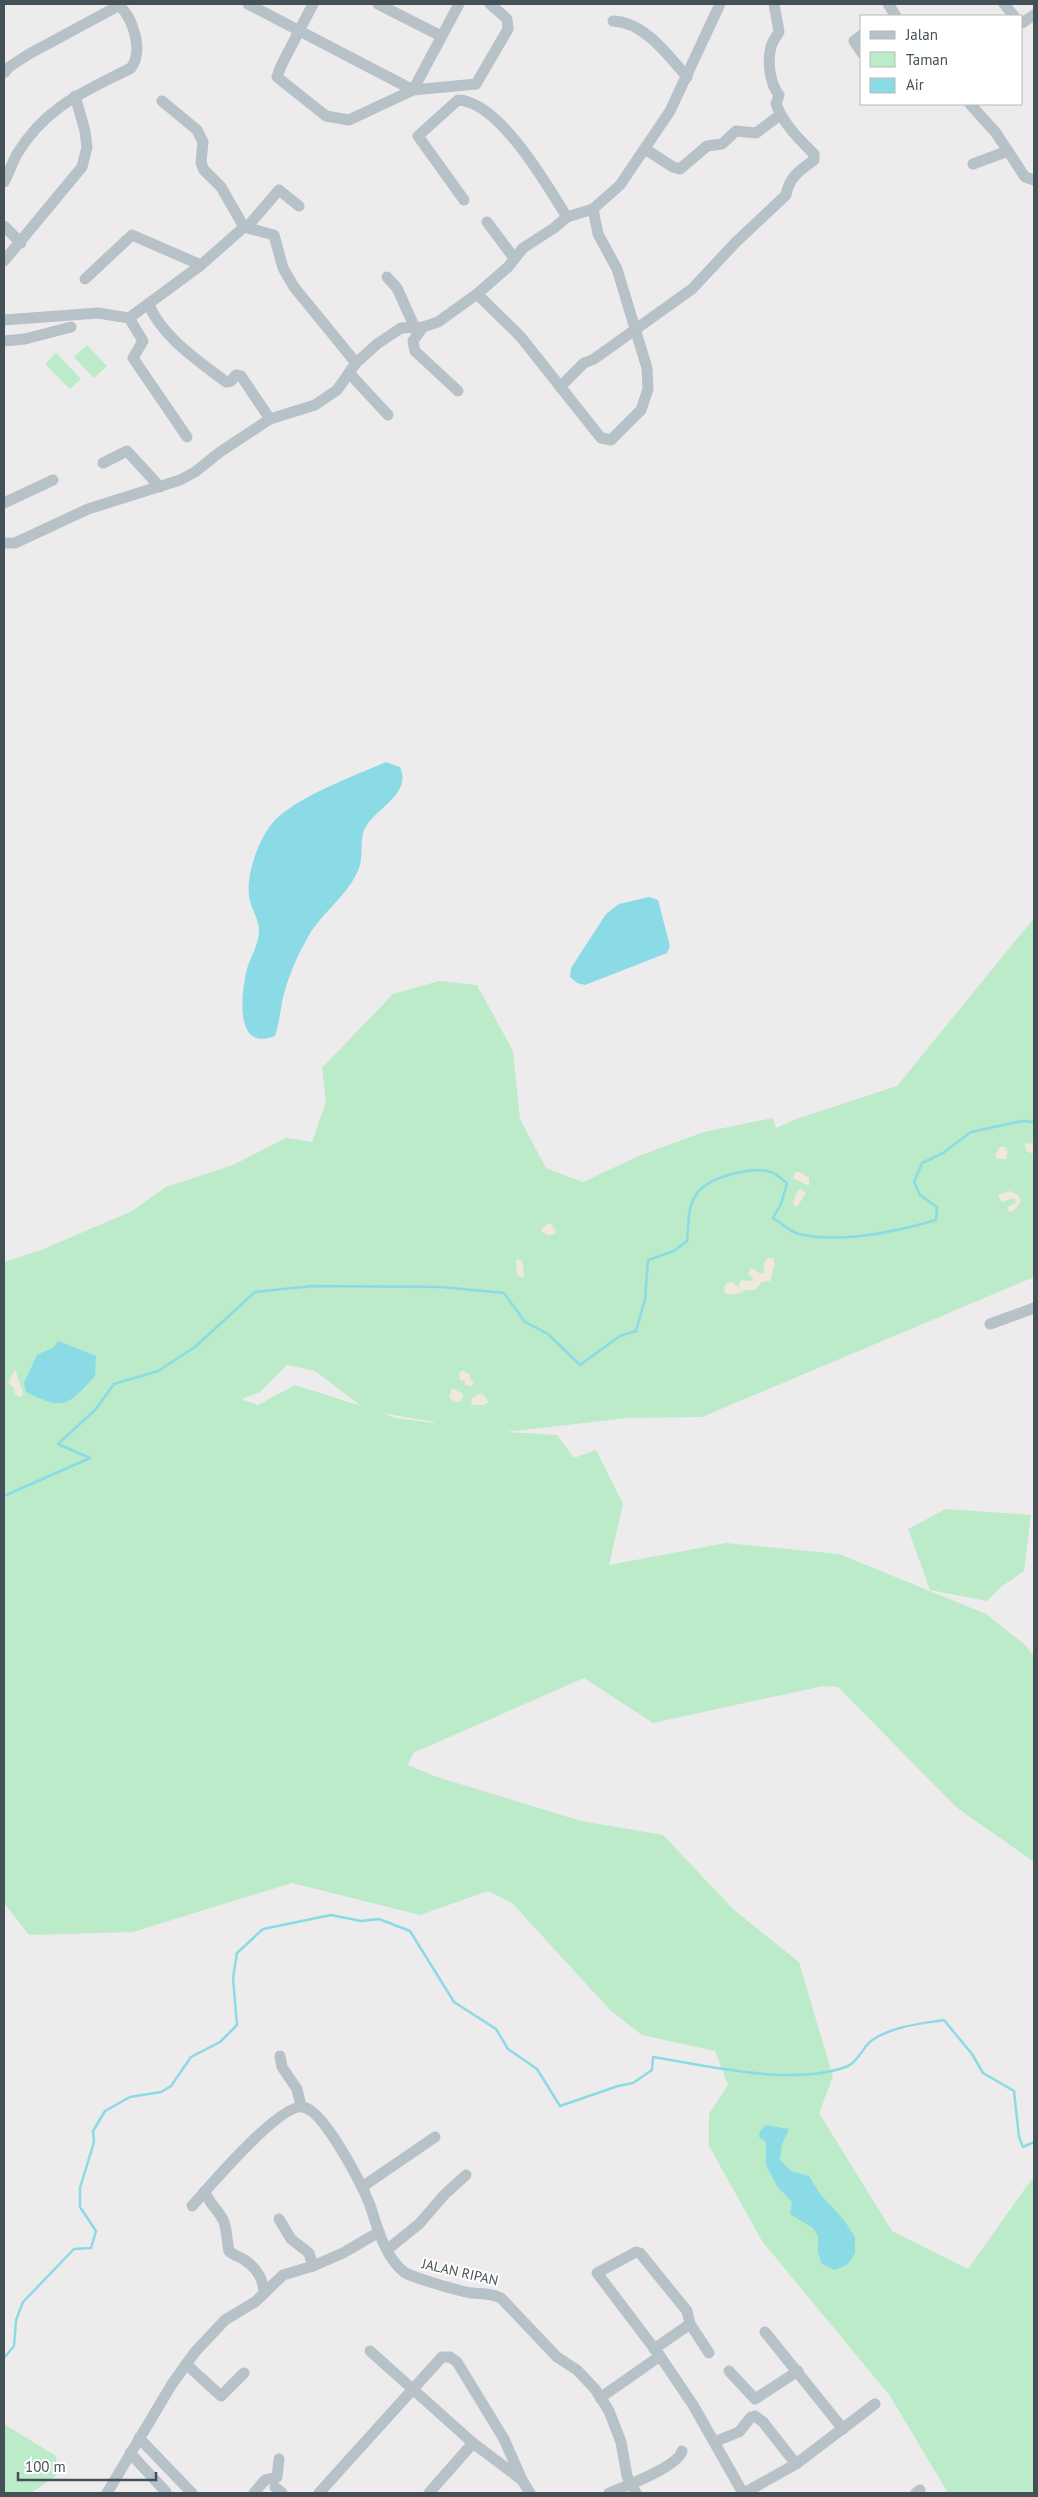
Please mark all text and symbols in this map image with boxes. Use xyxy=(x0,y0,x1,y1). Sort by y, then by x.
legend xyxy=(860,15,1023,105)
text: Jalan xyxy=(905,25,938,44)
text: Taman xyxy=(906,50,948,69)
text: Air xyxy=(906,75,924,94)
street label: JALAN RIPAN xyxy=(419,2254,500,2290)
scale bar xyxy=(18,2450,155,2482)
text: 100 m xyxy=(25,2457,66,2476)

